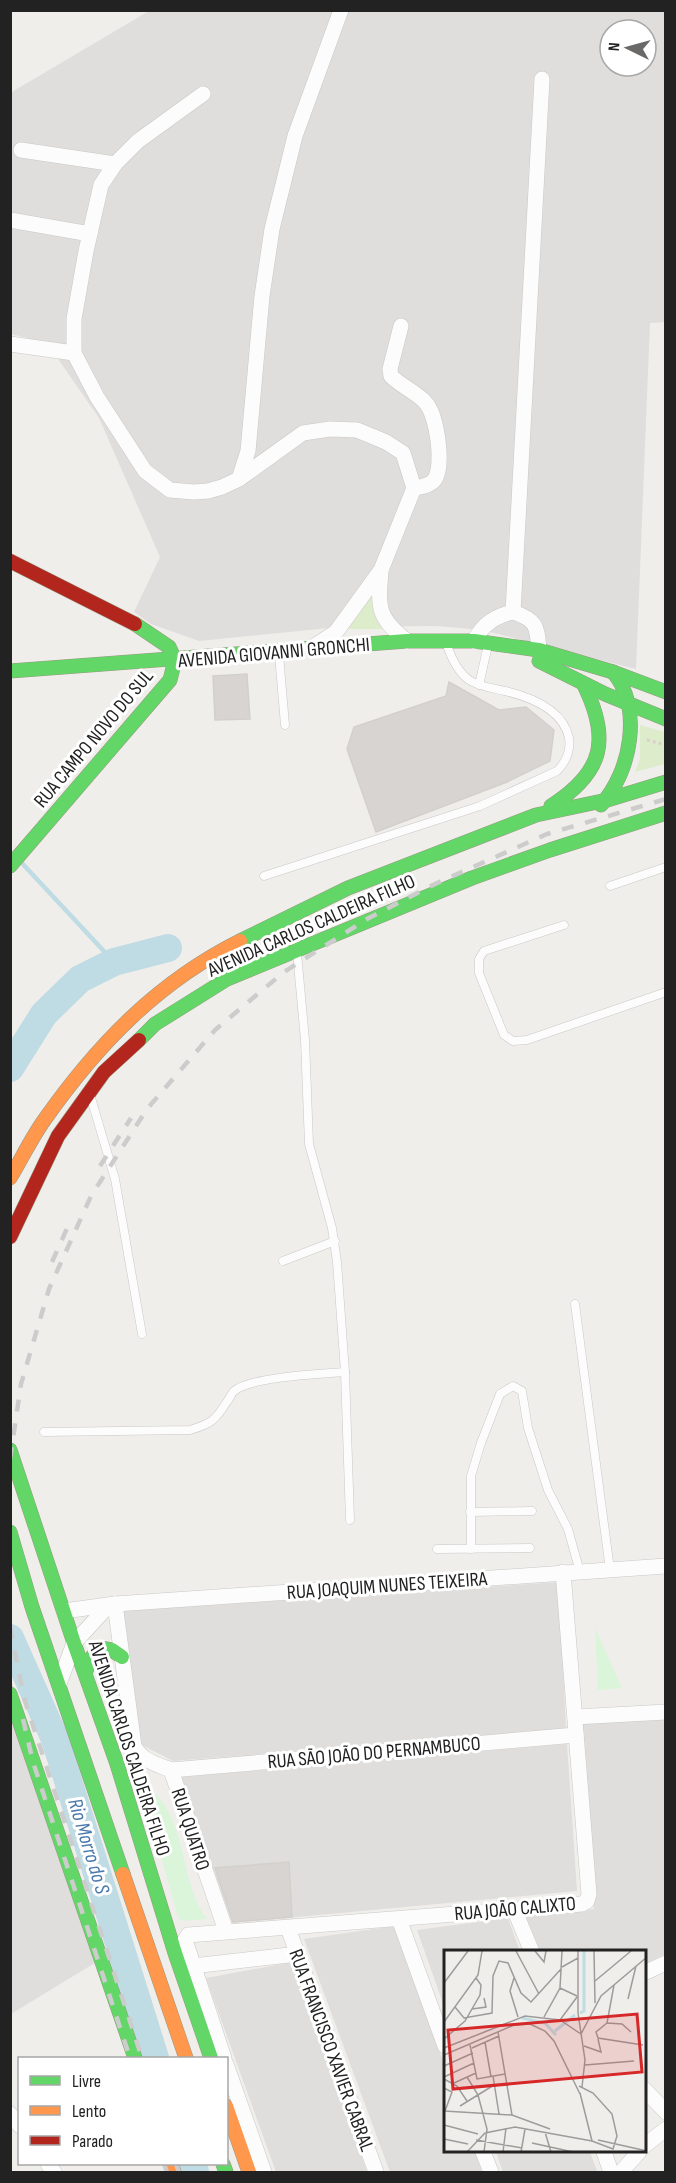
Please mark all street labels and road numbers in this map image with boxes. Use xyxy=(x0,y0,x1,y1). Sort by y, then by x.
street label: AVENIDA GIOVANNI GRONCHI xyxy=(176,633,371,673)
street label: RUA CAMPO NOVO DO SUL xyxy=(29,664,159,813)
street label: AVENIDA CARLOS CALDEIRA FILHO xyxy=(203,869,419,983)
street label: RUA JOAQUIM NUNES TEIXEIRA xyxy=(286,1567,488,1605)
street label: AVENIDA CARLOS CALDEIRA FILHO xyxy=(83,1637,175,1859)
street label: RUA SÃO JOÃO DO PERNAMBUCO xyxy=(267,1732,482,1774)
street label: RUA QUATRO xyxy=(165,1785,215,1873)
street label: RUA JOÃO CALIXTO xyxy=(453,1892,577,1926)
street label: RUA FRANCISCO XAVIER CABRAL xyxy=(283,1946,379,2155)

